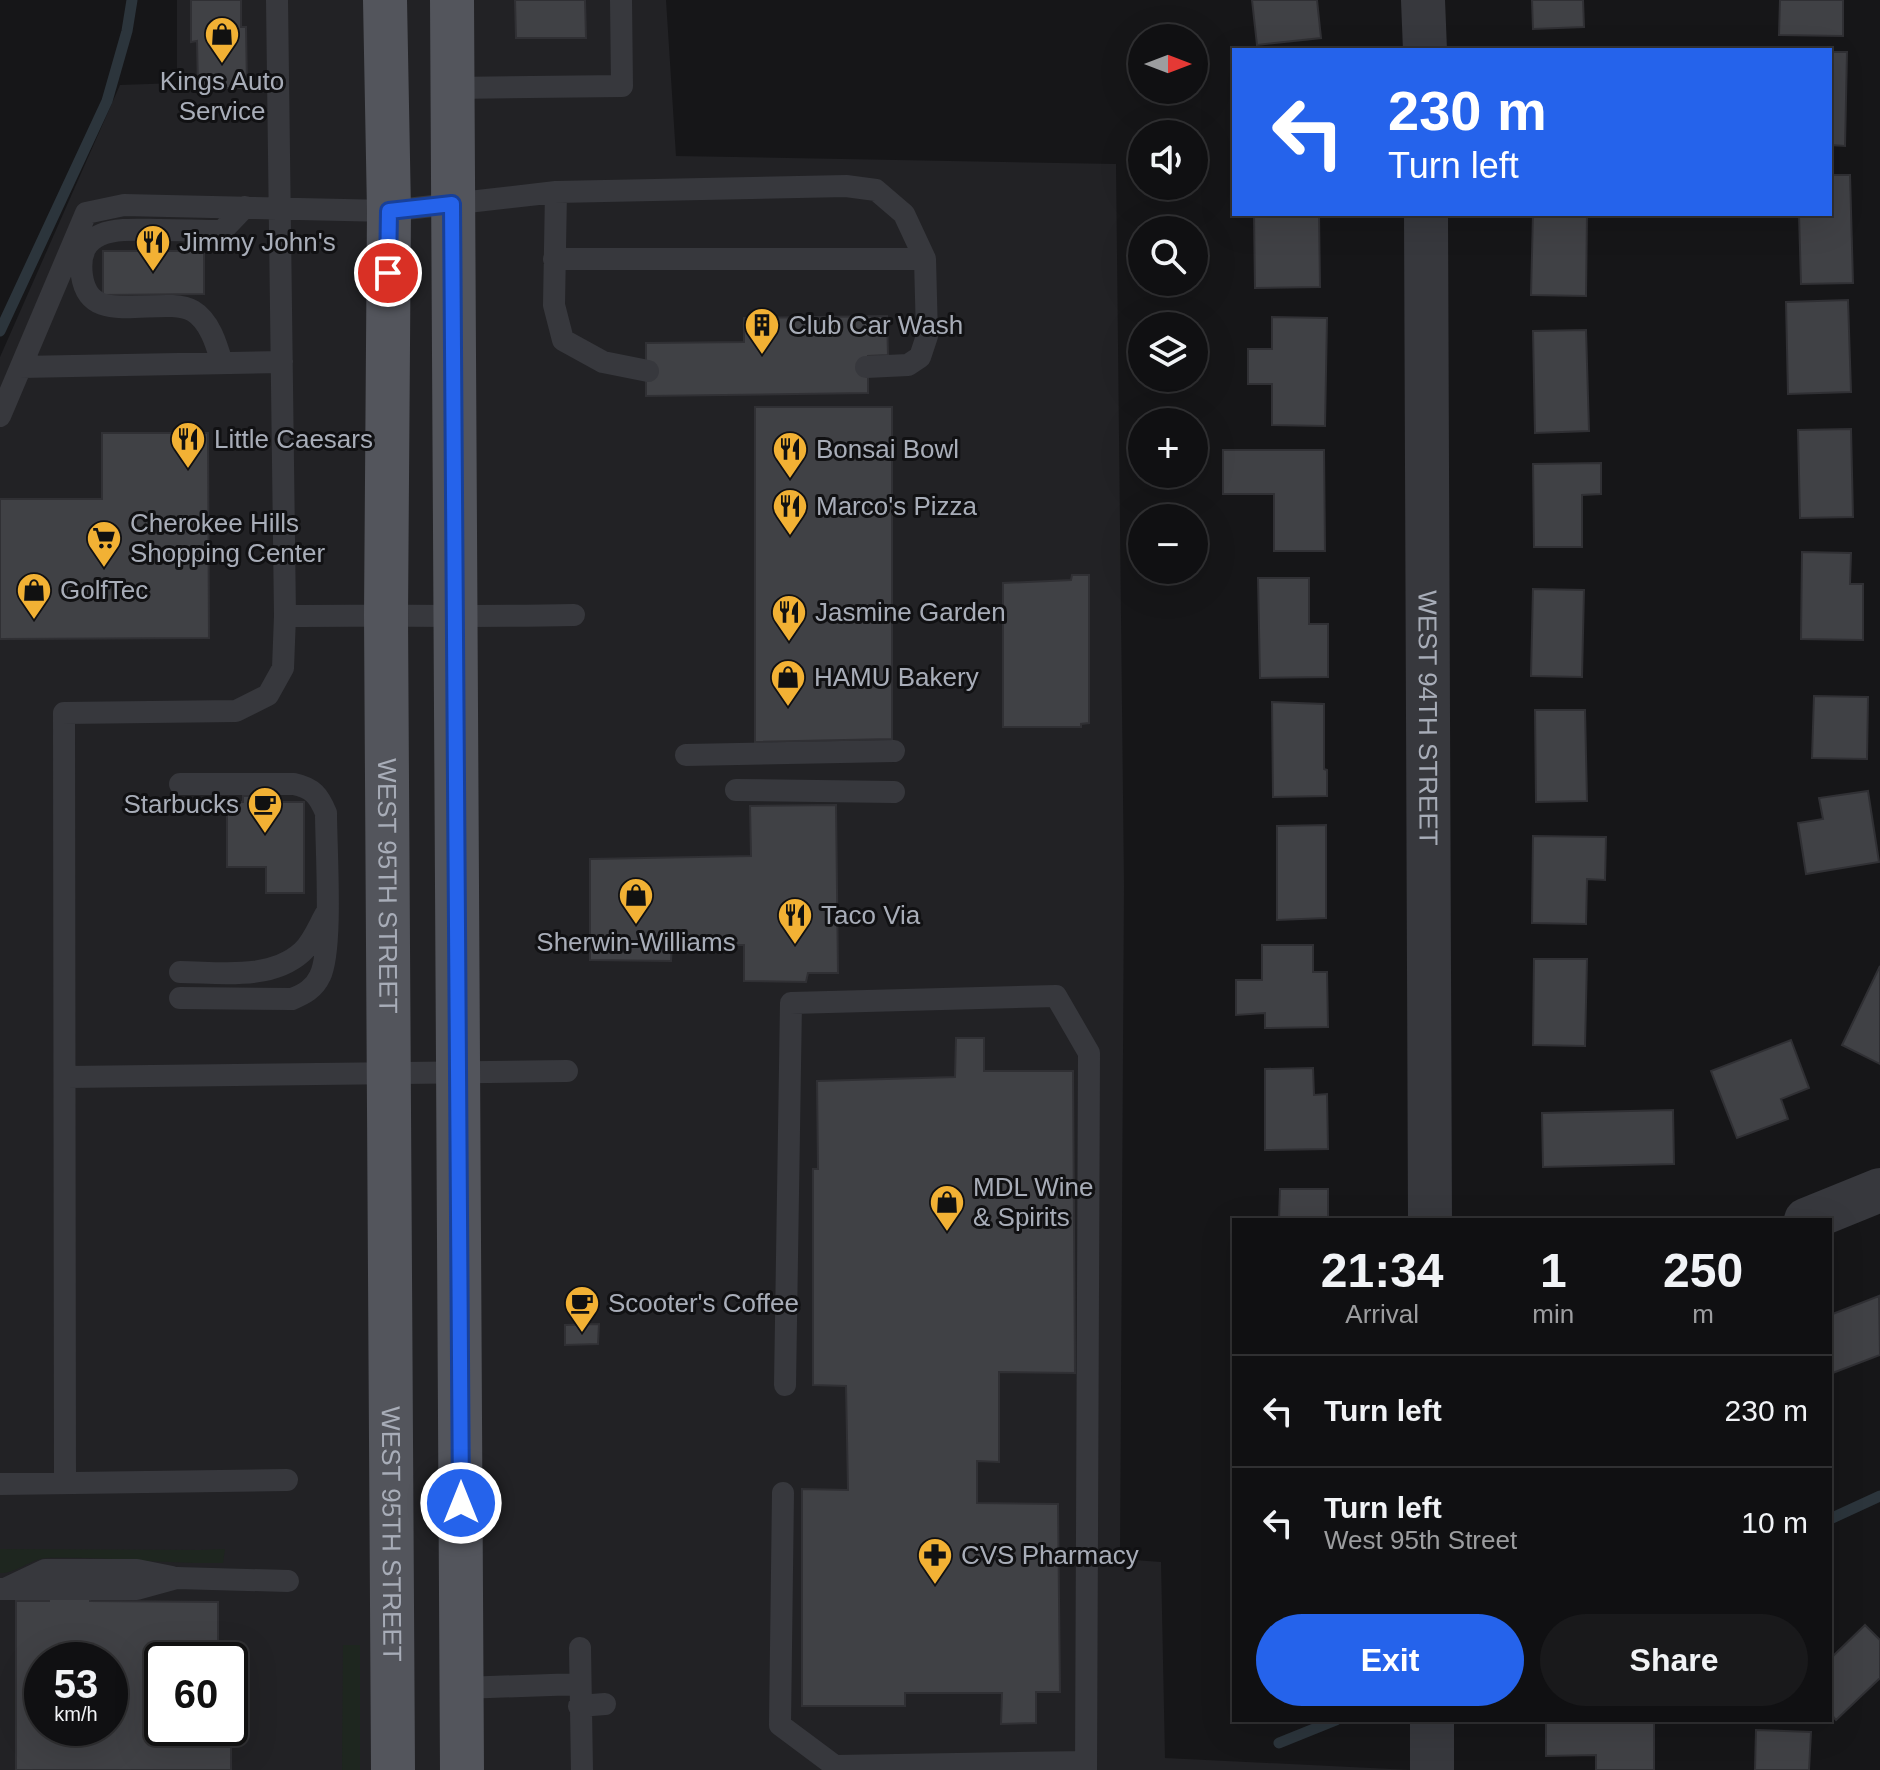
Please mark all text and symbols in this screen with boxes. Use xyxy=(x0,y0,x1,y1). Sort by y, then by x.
shop icon: Kings Auto Service xyxy=(203,15,241,65)
north arrow xyxy=(1128,24,1208,104)
map controls xyxy=(1128,24,1208,584)
place label: Kings Auto Service xyxy=(160,66,284,126)
text: 230 m xyxy=(1388,79,1547,142)
icon: left xyxy=(1256,80,1360,184)
button: sound xyxy=(1128,120,1208,200)
text: Turn left xyxy=(1388,145,1519,186)
button: search xyxy=(1128,216,1208,296)
restaurant icon: Jimmy John's xyxy=(134,223,172,273)
place label: Jimmy John's xyxy=(179,227,336,257)
pin xyxy=(354,239,422,307)
icon: arrive xyxy=(366,251,410,295)
building icon: Club Car Wash xyxy=(743,306,781,356)
place label: Club Car Wash xyxy=(788,310,963,340)
button: layers xyxy=(1128,312,1208,392)
button: + xyxy=(1128,408,1208,488)
restaurant icon: Little Caesars xyxy=(169,420,207,470)
place label: Little Caesars xyxy=(214,424,373,454)
restaurant icon: Bonsai Bowl xyxy=(771,430,809,480)
place label: Bonsai Bowl xyxy=(816,434,959,464)
restaurant icon: Marco's Pizza xyxy=(771,487,809,537)
place label: Marco's Pizza xyxy=(816,491,978,521)
button: − xyxy=(1128,504,1208,584)
place label: Cherokee Hills Shopping Center xyxy=(130,508,325,568)
supermarket icon: Cherokee Hills Shopping Center xyxy=(85,519,123,569)
shop icon: GolfTec xyxy=(15,571,53,621)
place label: GolfTec xyxy=(60,575,148,605)
street label: WEST 94TH STREET xyxy=(1412,590,1444,846)
restaurant icon: Jasmine Garden xyxy=(770,593,808,643)
place label: Jasmine Garden xyxy=(815,597,1006,627)
shop icon: HAMU Bakery xyxy=(769,658,807,708)
place label: HAMU Bakery xyxy=(814,662,979,692)
street label: WEST 95TH STREET xyxy=(372,758,403,1014)
cafe icon: Starbucks xyxy=(246,785,284,835)
place label: Starbucks xyxy=(123,789,239,819)
shop icon: Sherwin-Williams xyxy=(617,876,655,926)
restaurant icon: Taco Via xyxy=(776,896,814,946)
place label: Taco Via xyxy=(821,900,921,930)
place label: Sherwin-Williams xyxy=(536,927,736,957)
place label: MDL Wine & Spirits xyxy=(973,1172,1093,1232)
shop icon: MDL Wine & Spirits xyxy=(928,1183,966,1233)
text: 21:34 xyxy=(1321,1244,1444,1297)
text: 1 xyxy=(1540,1244,1567,1297)
text: 250 xyxy=(1663,1244,1743,1297)
cafe icon: Scooter's Coffee xyxy=(563,1284,601,1334)
place label: Scooter's Coffee xyxy=(608,1288,799,1318)
text: Arrival xyxy=(1345,1299,1419,1329)
text: min xyxy=(1532,1299,1574,1329)
text: m xyxy=(1692,1299,1714,1329)
icon: left xyxy=(1256,1389,1300,1433)
text: Turn left xyxy=(1324,1394,1442,1427)
text: 230 m xyxy=(1725,1394,1808,1427)
street label: WEST 95TH STREET xyxy=(376,1406,407,1662)
position arrow xyxy=(419,1461,503,1545)
text: Turn left xyxy=(1324,1491,1442,1524)
icon: left xyxy=(1256,1501,1300,1545)
text: 10 m xyxy=(1741,1506,1808,1539)
text: West 95th Street xyxy=(1324,1525,1517,1555)
pharmacy icon: CVS Pharmacy xyxy=(916,1536,954,1586)
place label: CVS Pharmacy xyxy=(961,1540,1139,1570)
button: Exit xyxy=(1256,1614,1524,1706)
button: Share xyxy=(1540,1614,1808,1706)
speed limit sign: 60 xyxy=(144,1642,248,1746)
text: 53 xyxy=(54,1662,98,1706)
text: km/h xyxy=(54,1703,98,1725)

